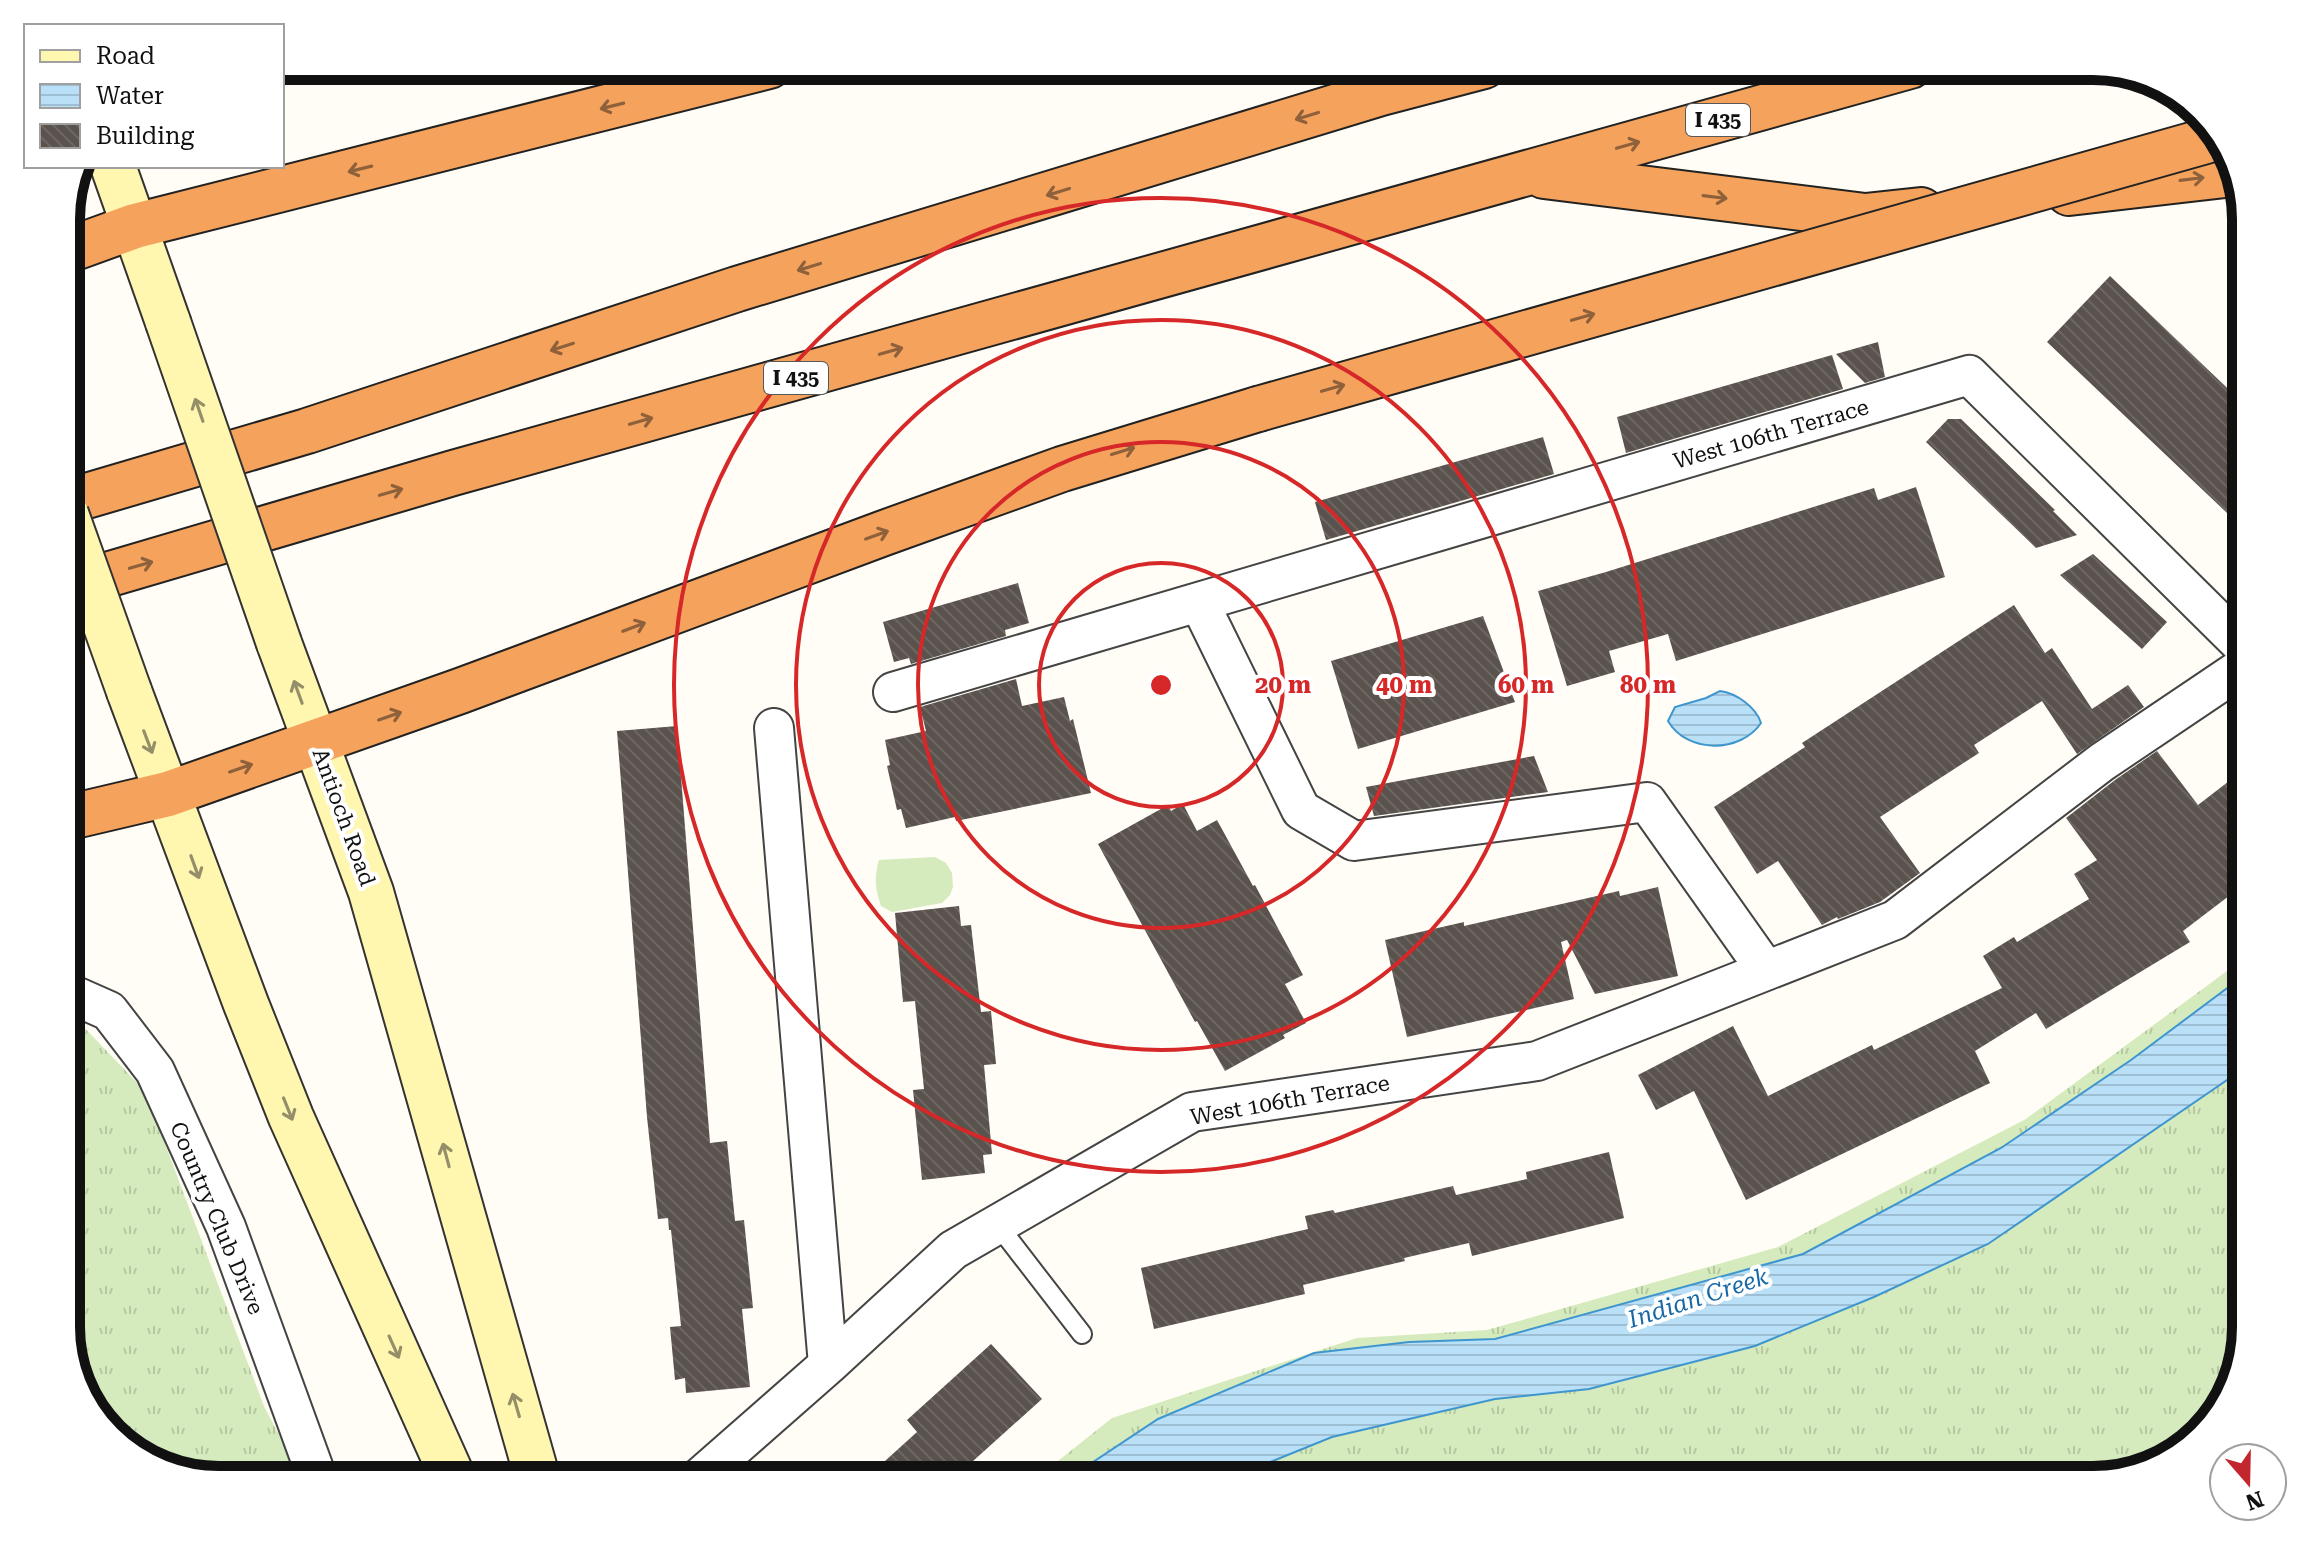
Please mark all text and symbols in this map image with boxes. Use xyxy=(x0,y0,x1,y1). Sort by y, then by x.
legend xyxy=(24,24,284,168)
text: Road xyxy=(96,42,155,70)
text: Water xyxy=(96,82,164,110)
one-way arrow xyxy=(599,99,625,114)
road number: I 435 xyxy=(1686,104,1750,136)
one-way arrow xyxy=(1294,109,1320,124)
text: Building xyxy=(96,122,194,150)
one-way arrow xyxy=(1615,137,1641,152)
one-way arrow xyxy=(347,163,373,178)
one-way arrow xyxy=(2179,171,2205,186)
one-way arrow xyxy=(1046,186,1071,200)
one-way arrow xyxy=(1702,190,1727,205)
one-way arrow xyxy=(797,261,822,276)
one-way arrow xyxy=(1570,309,1596,324)
one-way arrow xyxy=(550,341,575,355)
one-way arrow xyxy=(878,343,904,358)
road number: I 435 xyxy=(764,362,828,394)
one-way arrow xyxy=(1320,379,1346,394)
street label: West 106th Terrace xyxy=(1670,394,1872,474)
one-way arrow xyxy=(190,398,205,423)
one-way arrow xyxy=(627,413,653,428)
one-way arrow xyxy=(1110,443,1135,457)
one-way arrow xyxy=(377,484,403,499)
one-way arrow xyxy=(864,527,889,542)
one-way arrow xyxy=(128,557,154,572)
one-way arrow xyxy=(621,618,646,633)
centre of rings xyxy=(1147,671,1175,699)
text: 20 m xyxy=(1255,671,1311,699)
text: 40 m xyxy=(1376,671,1432,699)
text: 60 m xyxy=(1498,671,1554,699)
text: 80 m xyxy=(1620,671,1676,699)
one-way arrow xyxy=(290,680,304,705)
one-way arrow xyxy=(377,708,401,722)
one-way arrow xyxy=(142,730,156,754)
street label: Antioch Road xyxy=(308,745,380,889)
one-way arrow xyxy=(228,760,253,774)
one-way arrow xyxy=(189,854,203,879)
street label: West 106th Terrace xyxy=(1188,1070,1392,1130)
one-way arrow xyxy=(282,1096,297,1121)
street label: Country Club Drive xyxy=(165,1118,269,1318)
one-way arrow xyxy=(438,1142,453,1168)
water label: Indian Creek xyxy=(1624,1262,1771,1334)
one-way arrow xyxy=(387,1335,402,1359)
one-way arrow xyxy=(508,1392,523,1418)
north arrow xyxy=(2208,1442,2288,1522)
text: N xyxy=(2242,1486,2267,1515)

